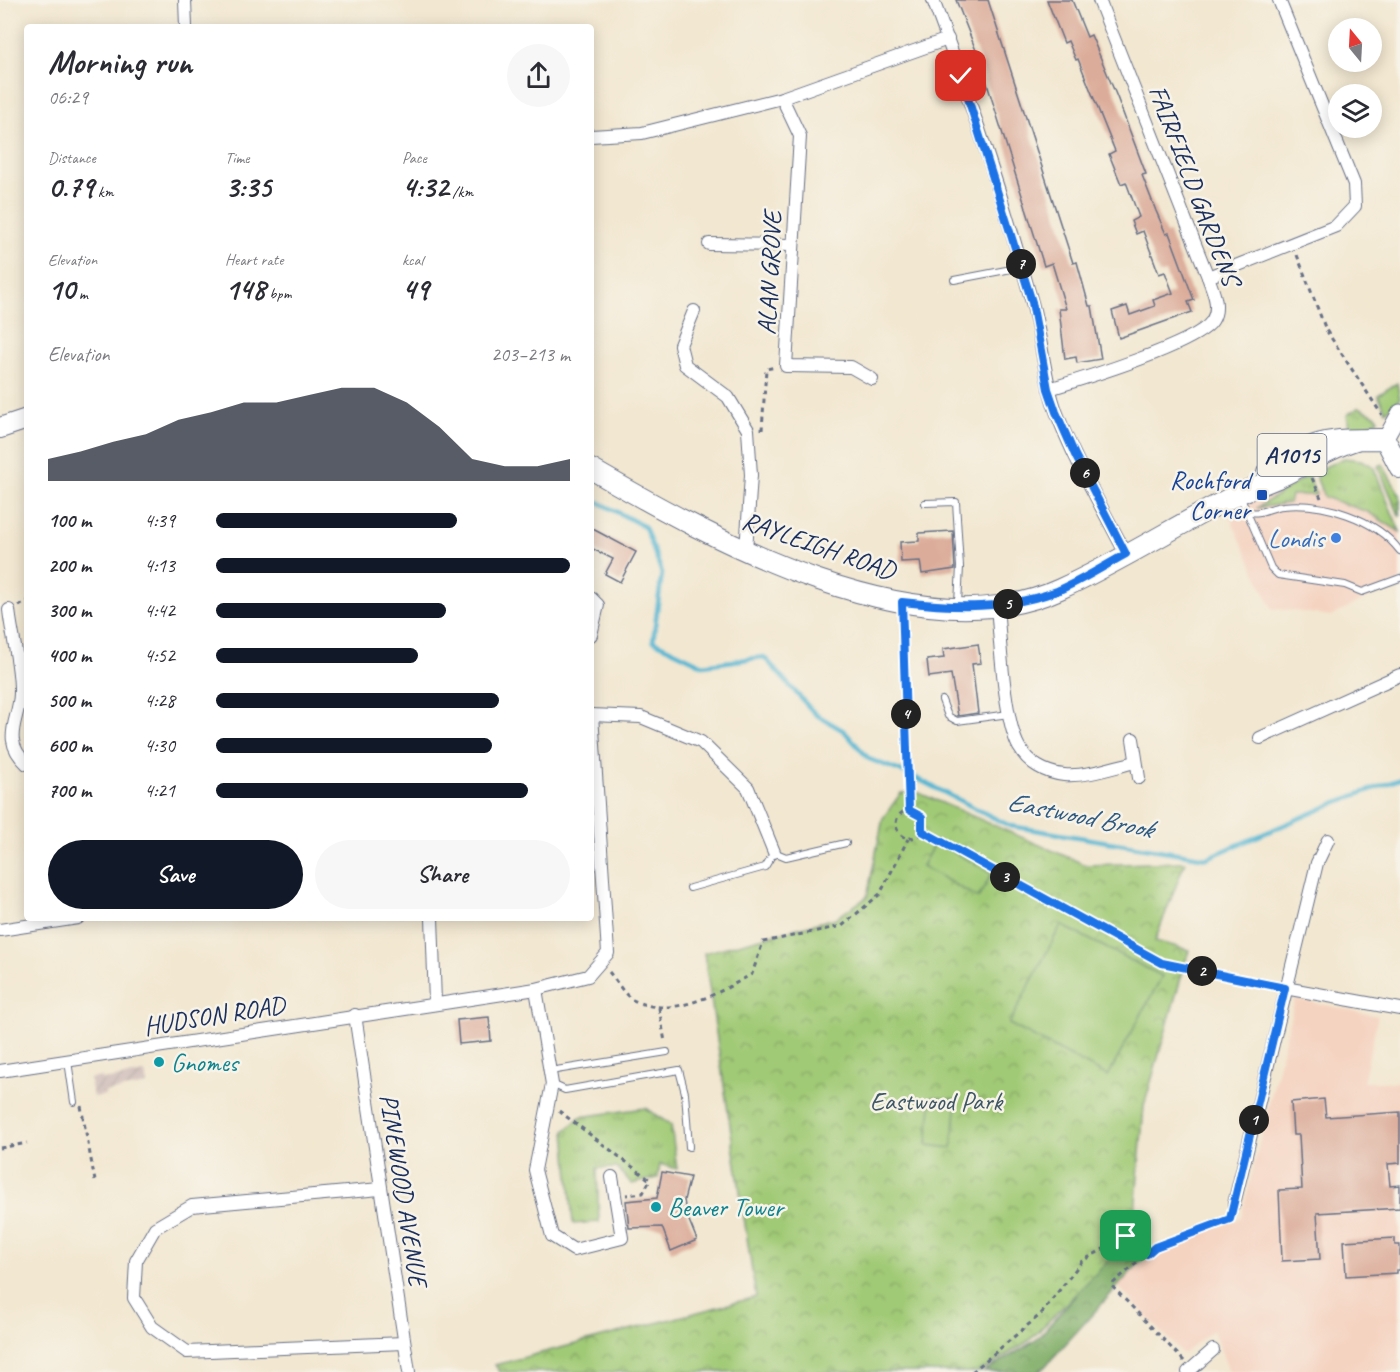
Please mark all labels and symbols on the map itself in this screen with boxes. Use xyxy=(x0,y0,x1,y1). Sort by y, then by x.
north arrow xyxy=(1328,18,1382,72)
pin xyxy=(935,50,986,101)
street label: FAIRFIELD GARDENS xyxy=(1141,81,1250,295)
street label: ALAN GROVE xyxy=(750,207,789,336)
pin: 7 xyxy=(1006,249,1036,279)
road number: A1015 xyxy=(1258,434,1326,476)
pin: 6 xyxy=(1070,458,1100,488)
place label: Rochford Corner xyxy=(1170,464,1254,527)
marker: Rochford Corner xyxy=(1255,488,1269,502)
street label: RAYLEIGH ROAD xyxy=(738,504,902,588)
place label: Londis xyxy=(1268,522,1326,555)
marker: Londis xyxy=(1329,531,1343,545)
pin: 5 xyxy=(993,589,1023,619)
pin: 4 xyxy=(891,699,921,729)
water label: Eastwood Brook xyxy=(1005,784,1160,847)
pin: 3 xyxy=(990,862,1020,892)
pin: 2 xyxy=(1187,956,1217,986)
street label: HUDSON ROAD xyxy=(141,988,290,1043)
place label: Gnomes xyxy=(171,1046,240,1079)
marker: Gnomes xyxy=(152,1055,166,1069)
park label: Eastwood Park xyxy=(870,1085,1005,1118)
street label: PINEWOOD AVENUE xyxy=(372,1091,436,1292)
pin: 1 xyxy=(1239,1105,1269,1135)
place label: Beaver Tower xyxy=(668,1191,786,1224)
marker: Beaver Tower xyxy=(649,1200,663,1214)
pin xyxy=(1100,1210,1151,1261)

